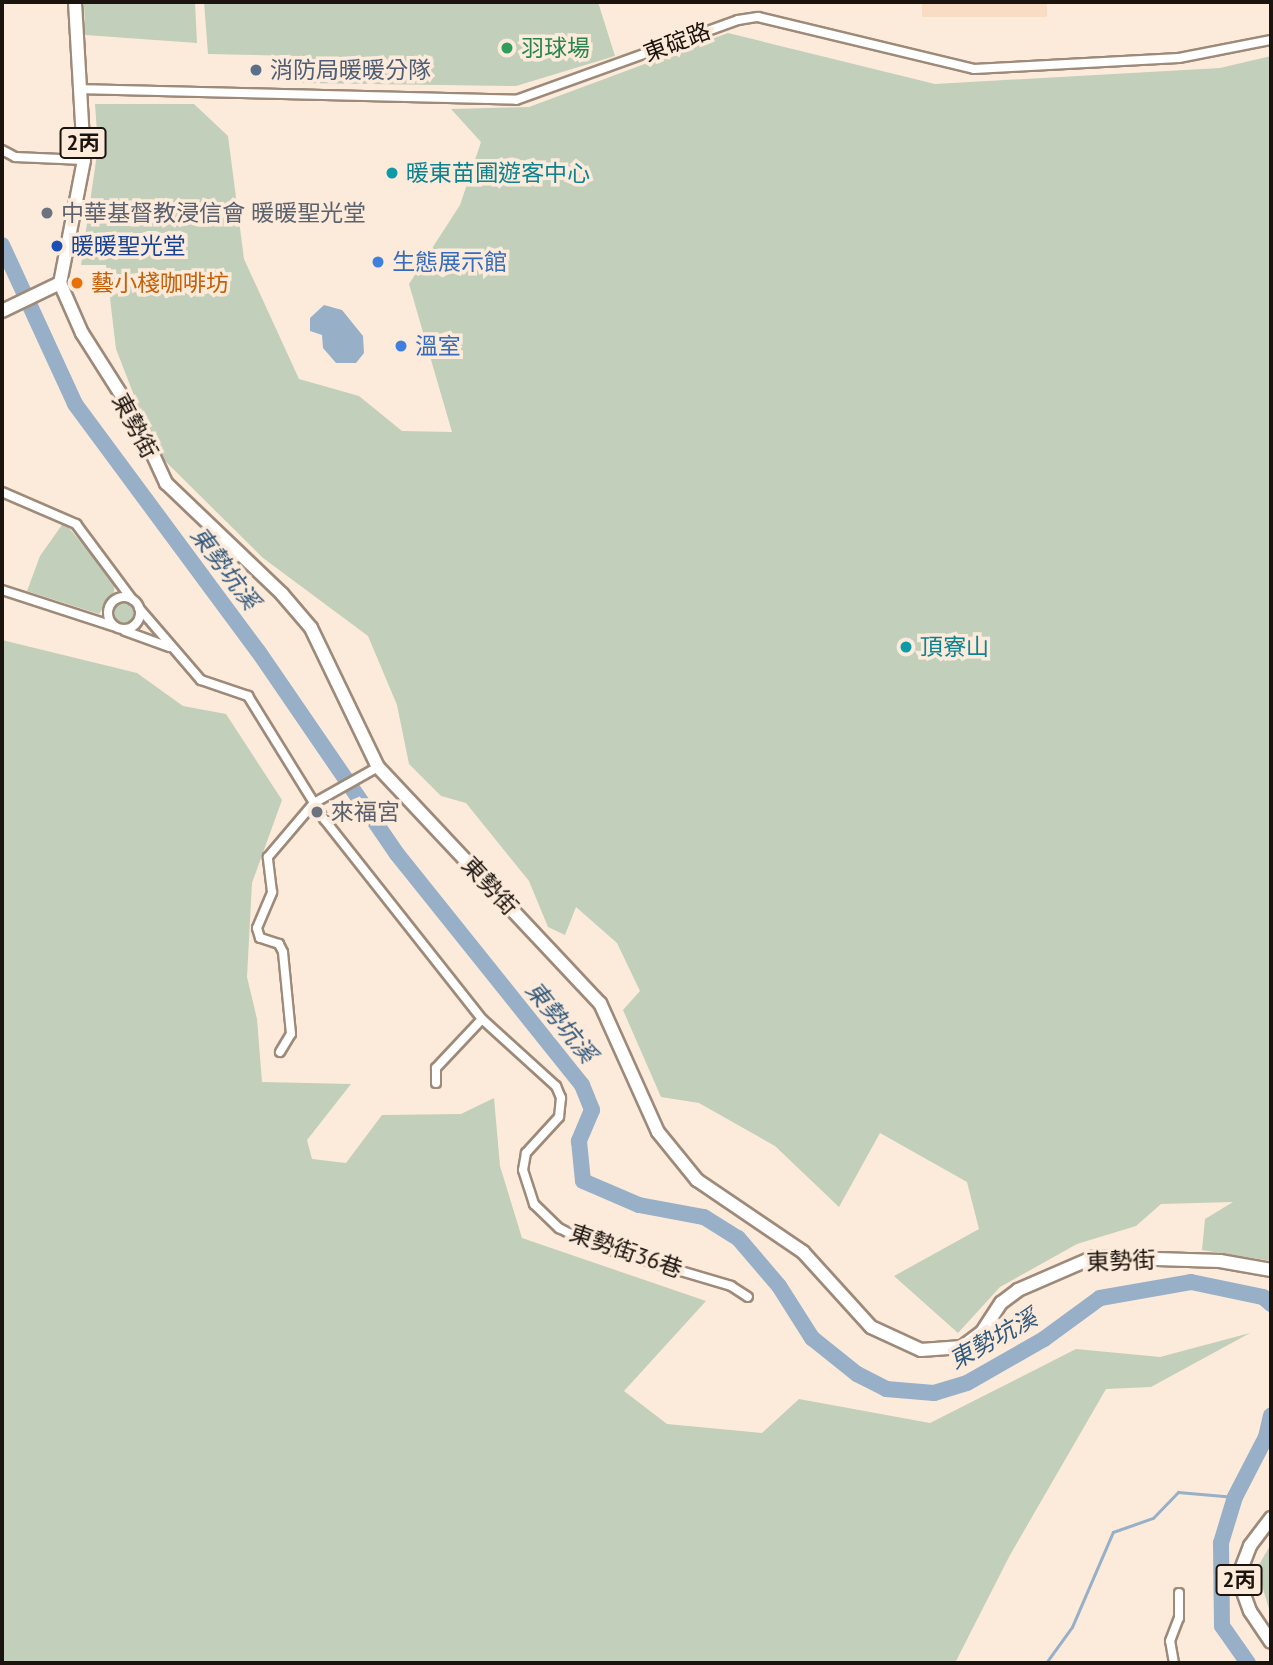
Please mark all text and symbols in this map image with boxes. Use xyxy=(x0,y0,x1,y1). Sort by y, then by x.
street label: 東碇路 xyxy=(640,17,714,67)
place label: 羽球場 xyxy=(521,34,590,62)
marker: 羽球場 xyxy=(499,40,515,56)
place label: 消防局暖暖分隊 xyxy=(270,56,431,84)
marker: 消防局暖暖分隊 xyxy=(248,62,264,78)
road number: 2丙 xyxy=(58,125,108,160)
place label: 暖東苗圃遊客中心 xyxy=(406,159,590,187)
marker: 暖東苗圃遊客中心 xyxy=(384,165,400,181)
place label: 中華基督教浸信會 暖暖聖光堂 xyxy=(61,199,366,227)
marker: 中華基督教浸信會 暖暖聖光堂 xyxy=(39,205,55,221)
place label: 暖暖聖光堂 xyxy=(71,232,186,260)
marker: 暖暖聖光堂 xyxy=(49,238,65,254)
place label: 生態展示館 xyxy=(392,248,507,276)
marker: 生態展示館 xyxy=(370,254,386,270)
place label: 藝小棧咖啡坊 xyxy=(91,269,229,297)
marker: 藝小棧咖啡坊 xyxy=(69,275,85,291)
place label: 溫室 xyxy=(415,332,461,360)
marker: 溫室 xyxy=(393,338,409,354)
street label: 東勢街 xyxy=(107,389,163,463)
water label: 東勢坑溪 xyxy=(185,521,265,615)
place label: 頂寮山 xyxy=(920,633,989,661)
marker: 頂寮山 xyxy=(898,639,914,655)
place label: 來福宮 xyxy=(331,798,400,826)
marker: 來福宮 xyxy=(309,804,325,820)
street label: 東勢街 xyxy=(456,851,524,921)
water label: 東勢坑溪 xyxy=(520,976,602,1068)
street label: 東勢街36巷 xyxy=(566,1219,686,1283)
street label: 東勢街 xyxy=(1086,1246,1156,1276)
water label: 東勢坑溪 xyxy=(944,1303,1042,1375)
road number: 2丙 xyxy=(1214,1562,1264,1598)

